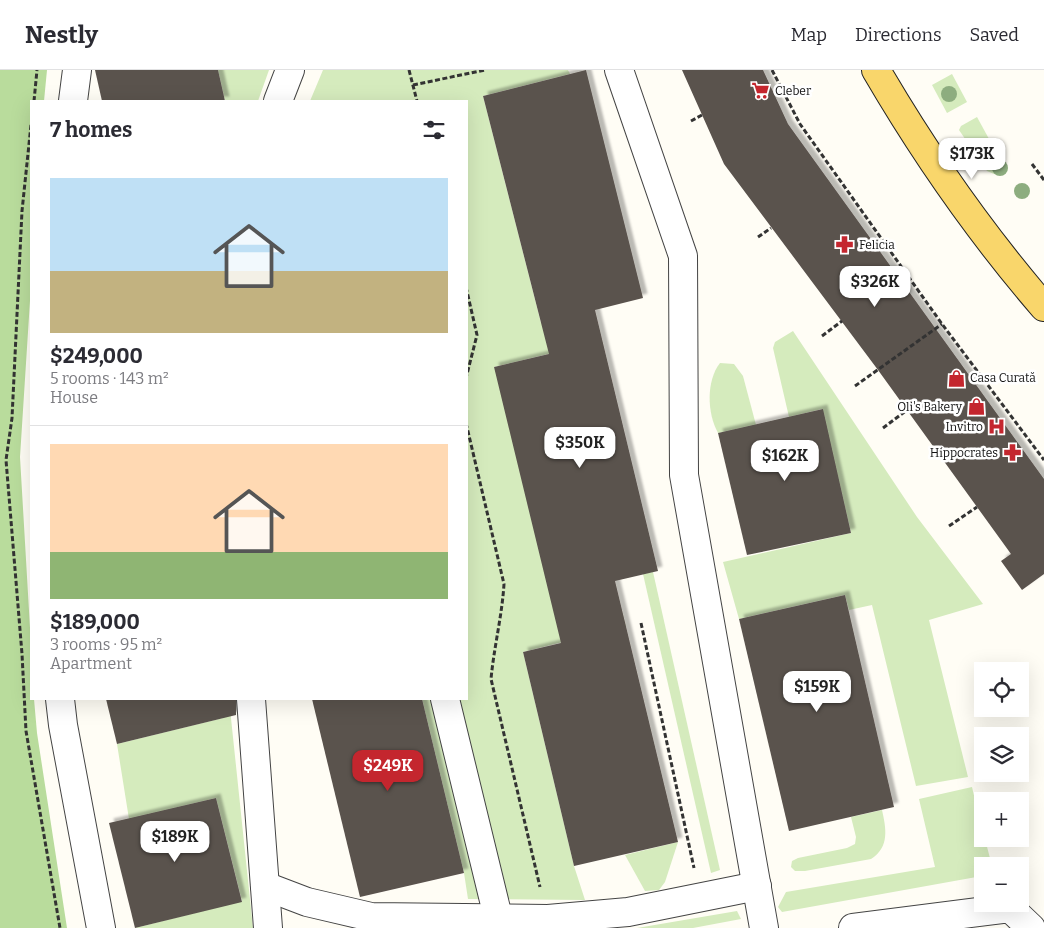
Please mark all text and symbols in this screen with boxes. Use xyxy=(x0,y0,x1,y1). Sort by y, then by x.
text: Nestly xyxy=(25,21,98,49)
text: Map xyxy=(791,24,827,46)
text: Directions xyxy=(855,24,942,46)
text: Saved xyxy=(970,24,1019,46)
supermarket icon: Cleber xyxy=(751,81,771,101)
place label: Cleber xyxy=(775,84,812,98)
icon: filters xyxy=(420,116,448,144)
text: 7 homes xyxy=(50,117,132,143)
pin: $173K xyxy=(937,138,1007,180)
text: $173K xyxy=(949,144,995,163)
icon: home xyxy=(204,211,294,301)
pharmacy icon: Felicia xyxy=(835,235,855,255)
place label: Felicia xyxy=(859,238,895,252)
pin: $326K xyxy=(840,266,910,308)
text: $326K xyxy=(851,272,899,291)
text: $249,000 xyxy=(50,343,143,369)
shop icon: Casa Curată xyxy=(946,368,966,388)
text: 5 rooms · 143 m² xyxy=(50,369,169,388)
place label: Casa Curată xyxy=(970,371,1036,385)
text: House xyxy=(50,388,98,407)
shop icon: Oli's Bakery xyxy=(966,397,986,417)
place label: Oli's Bakery xyxy=(897,400,963,414)
hospital icon: Invitro xyxy=(987,417,1007,437)
place label: Invitro xyxy=(945,420,983,434)
pin: $350K xyxy=(545,426,615,469)
text: $350K xyxy=(555,433,605,452)
pin: $162K xyxy=(750,440,820,482)
pharmacy icon: Hippocrates xyxy=(1002,443,1022,463)
text: $162K xyxy=(762,446,808,465)
place label: Hippocrates xyxy=(930,446,998,460)
icon: home xyxy=(204,476,294,566)
text: $189,000 xyxy=(50,609,140,635)
text: 3 rooms · 95 m² xyxy=(50,635,162,654)
text: Apartment xyxy=(50,654,132,673)
map controls xyxy=(974,662,1029,912)
button: locate xyxy=(974,662,1029,717)
pin: $159K xyxy=(782,670,852,713)
text: $159K xyxy=(794,677,840,696)
button: layers xyxy=(974,727,1029,782)
pin: $249K xyxy=(353,750,423,792)
text: $249K xyxy=(363,756,413,775)
button: + xyxy=(974,792,1029,847)
pin: $189K xyxy=(140,820,210,863)
text: $189K xyxy=(151,827,199,846)
button: − xyxy=(974,857,1029,912)

